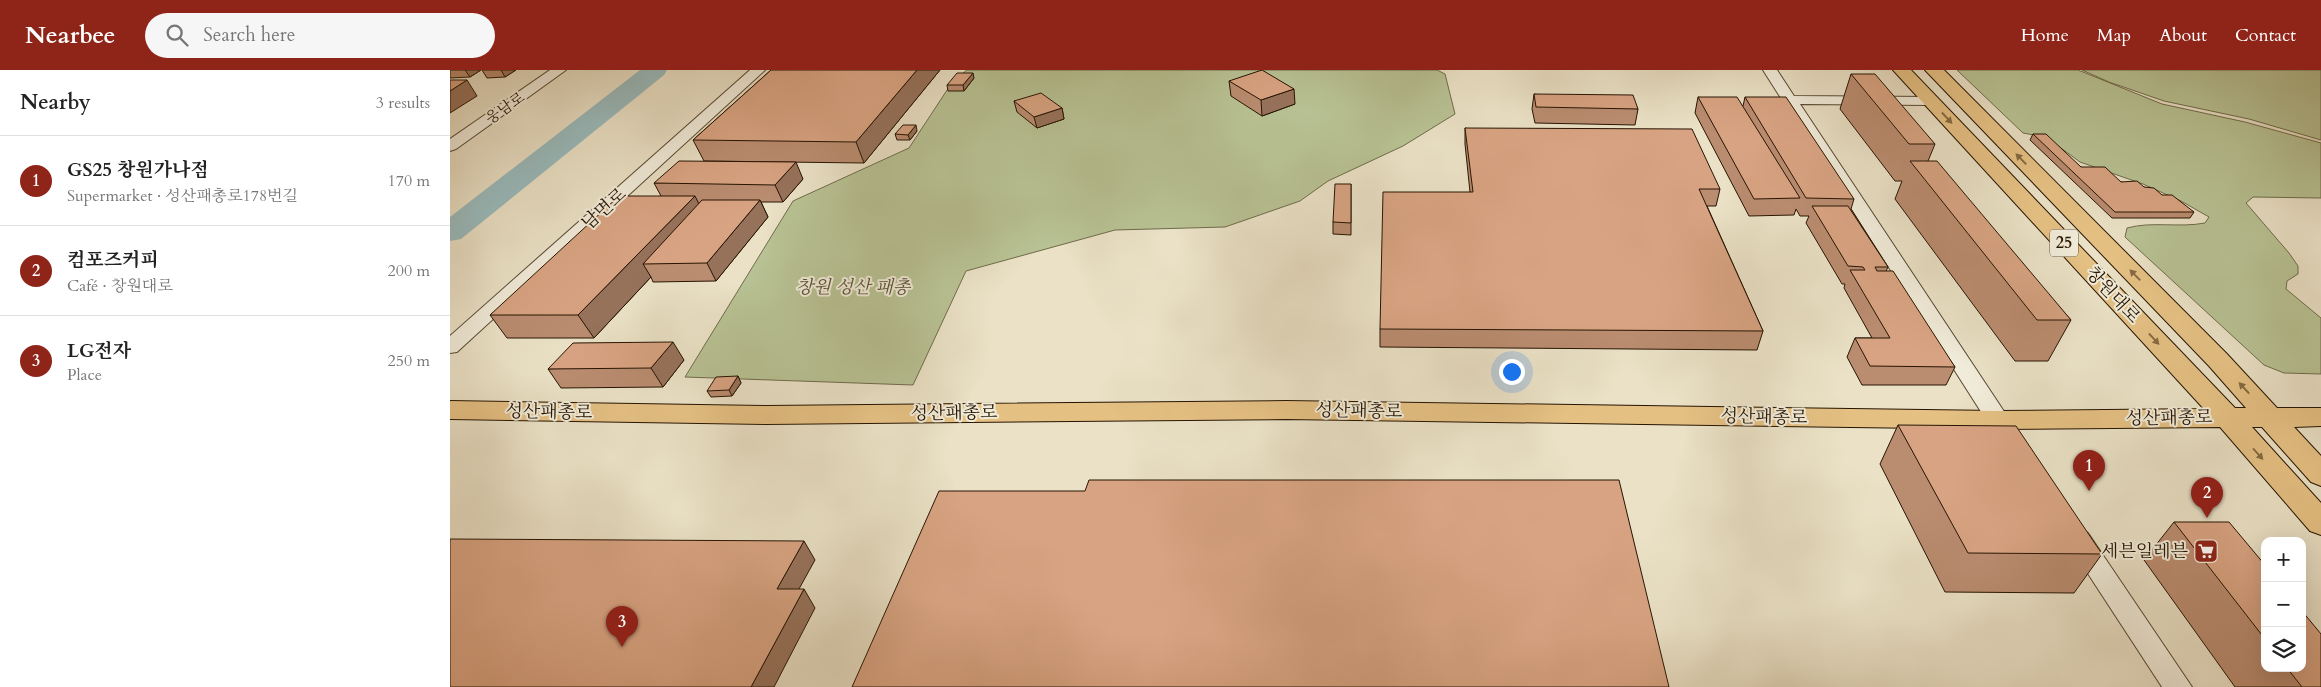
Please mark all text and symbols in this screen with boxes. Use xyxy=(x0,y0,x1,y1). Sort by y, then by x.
search box xyxy=(145,13,495,58)
text: Nearbee xyxy=(25,19,115,52)
icon: search xyxy=(163,21,191,49)
text: Search here xyxy=(203,22,295,48)
text: Home xyxy=(2021,23,2069,48)
text: Map xyxy=(2097,23,2131,48)
text: About xyxy=(2159,23,2207,48)
text: Contact xyxy=(2235,23,2296,48)
street label: 웅남로 xyxy=(481,87,529,129)
text: Nearby xyxy=(20,88,91,117)
text: 3 results xyxy=(376,92,430,114)
one-way arrow xyxy=(1941,112,1953,124)
one-way arrow xyxy=(2015,154,2027,166)
text: GS25 창원가나점 xyxy=(67,157,209,183)
text: 1 xyxy=(32,170,40,192)
text: 170 m xyxy=(388,170,430,192)
street label: 남면로 xyxy=(576,182,632,236)
text: Supermarket · 성산패총로178번길 xyxy=(67,185,298,207)
road number: 25 xyxy=(2050,230,2078,257)
text: 컴포즈커피 xyxy=(67,247,159,273)
text: 2 xyxy=(32,260,40,282)
text: 200 m xyxy=(388,260,430,282)
street label: 창원대로 xyxy=(2080,261,2146,329)
one-way arrow xyxy=(2129,270,2141,282)
text: Café · 창원대로 xyxy=(67,275,173,297)
park label: 창원 성산 패총 xyxy=(796,275,912,300)
one-way arrow xyxy=(2148,333,2160,345)
text: LG전자 xyxy=(67,338,131,364)
text: 3 xyxy=(32,350,40,372)
text: 250 m xyxy=(388,350,430,372)
your location xyxy=(1499,359,1525,385)
text: Place xyxy=(67,364,102,386)
one-way arrow xyxy=(2238,382,2250,394)
street label: 성산패총로 xyxy=(1315,398,1403,424)
street label: 성산패총로 xyxy=(505,399,593,425)
street label: 성산패총로 xyxy=(910,400,998,426)
street label: 성산패총로 xyxy=(1720,404,1808,430)
street label: 성산패총로 xyxy=(2125,405,2213,431)
one-way arrow xyxy=(2252,447,2263,460)
pin: 1 xyxy=(2073,450,2105,491)
pin: 2 xyxy=(2191,477,2223,518)
map controls xyxy=(2261,537,2306,672)
button: + xyxy=(2261,537,2306,582)
supermarket icon: 세븐일레븐 xyxy=(2193,538,2219,564)
place label: 세븐일레븐 xyxy=(2101,539,2189,564)
button: − xyxy=(2261,582,2306,627)
pin: 3 xyxy=(606,606,638,647)
button: layers xyxy=(2261,627,2306,672)

